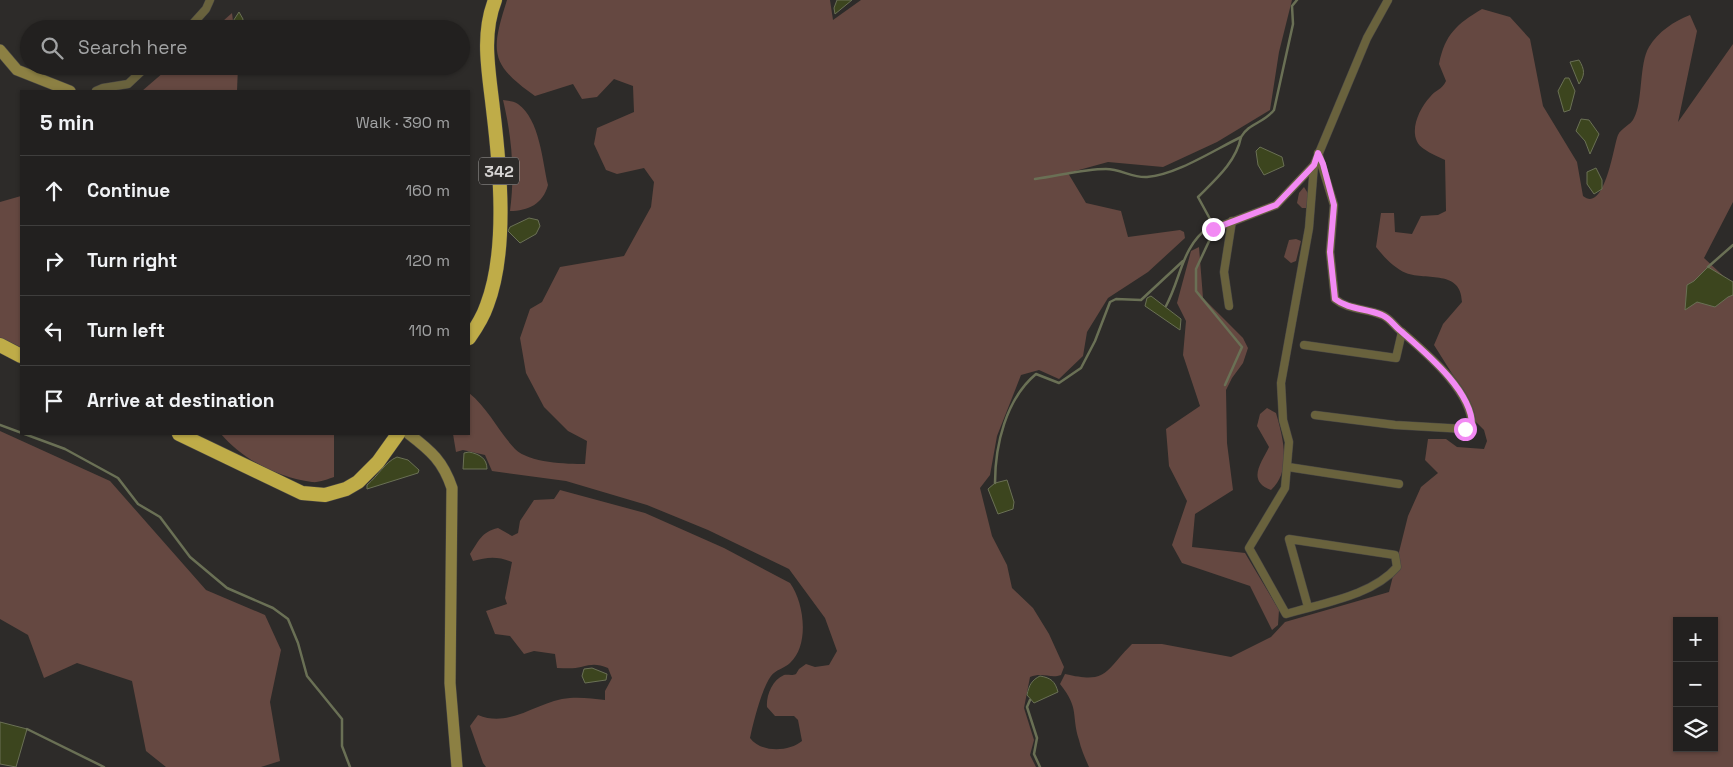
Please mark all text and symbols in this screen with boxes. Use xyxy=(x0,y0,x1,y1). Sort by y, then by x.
search box xyxy=(20,20,470,75)
icon: search xyxy=(38,34,66,62)
text: Search here xyxy=(78,35,188,60)
text: 5 min xyxy=(40,109,94,136)
text: Walk · 390 m xyxy=(356,112,450,133)
road number: 342 xyxy=(479,158,519,185)
icon: ahead xyxy=(40,177,68,205)
text: Continue xyxy=(87,178,170,203)
text: 160 m xyxy=(405,180,450,201)
route end xyxy=(1202,218,1225,241)
icon: right xyxy=(40,247,68,275)
text: Turn right xyxy=(87,248,177,273)
text: 120 m xyxy=(406,250,450,271)
icon: left xyxy=(40,317,68,345)
text: Turn left xyxy=(87,318,165,343)
text: 110 m xyxy=(408,320,450,341)
icon: arrive xyxy=(40,387,68,415)
text: Arrive at destination xyxy=(87,388,275,413)
route start xyxy=(1454,418,1477,441)
map controls xyxy=(1673,617,1718,752)
button: + xyxy=(1673,617,1718,662)
button: − xyxy=(1673,662,1718,707)
button: layers xyxy=(1673,707,1718,752)

